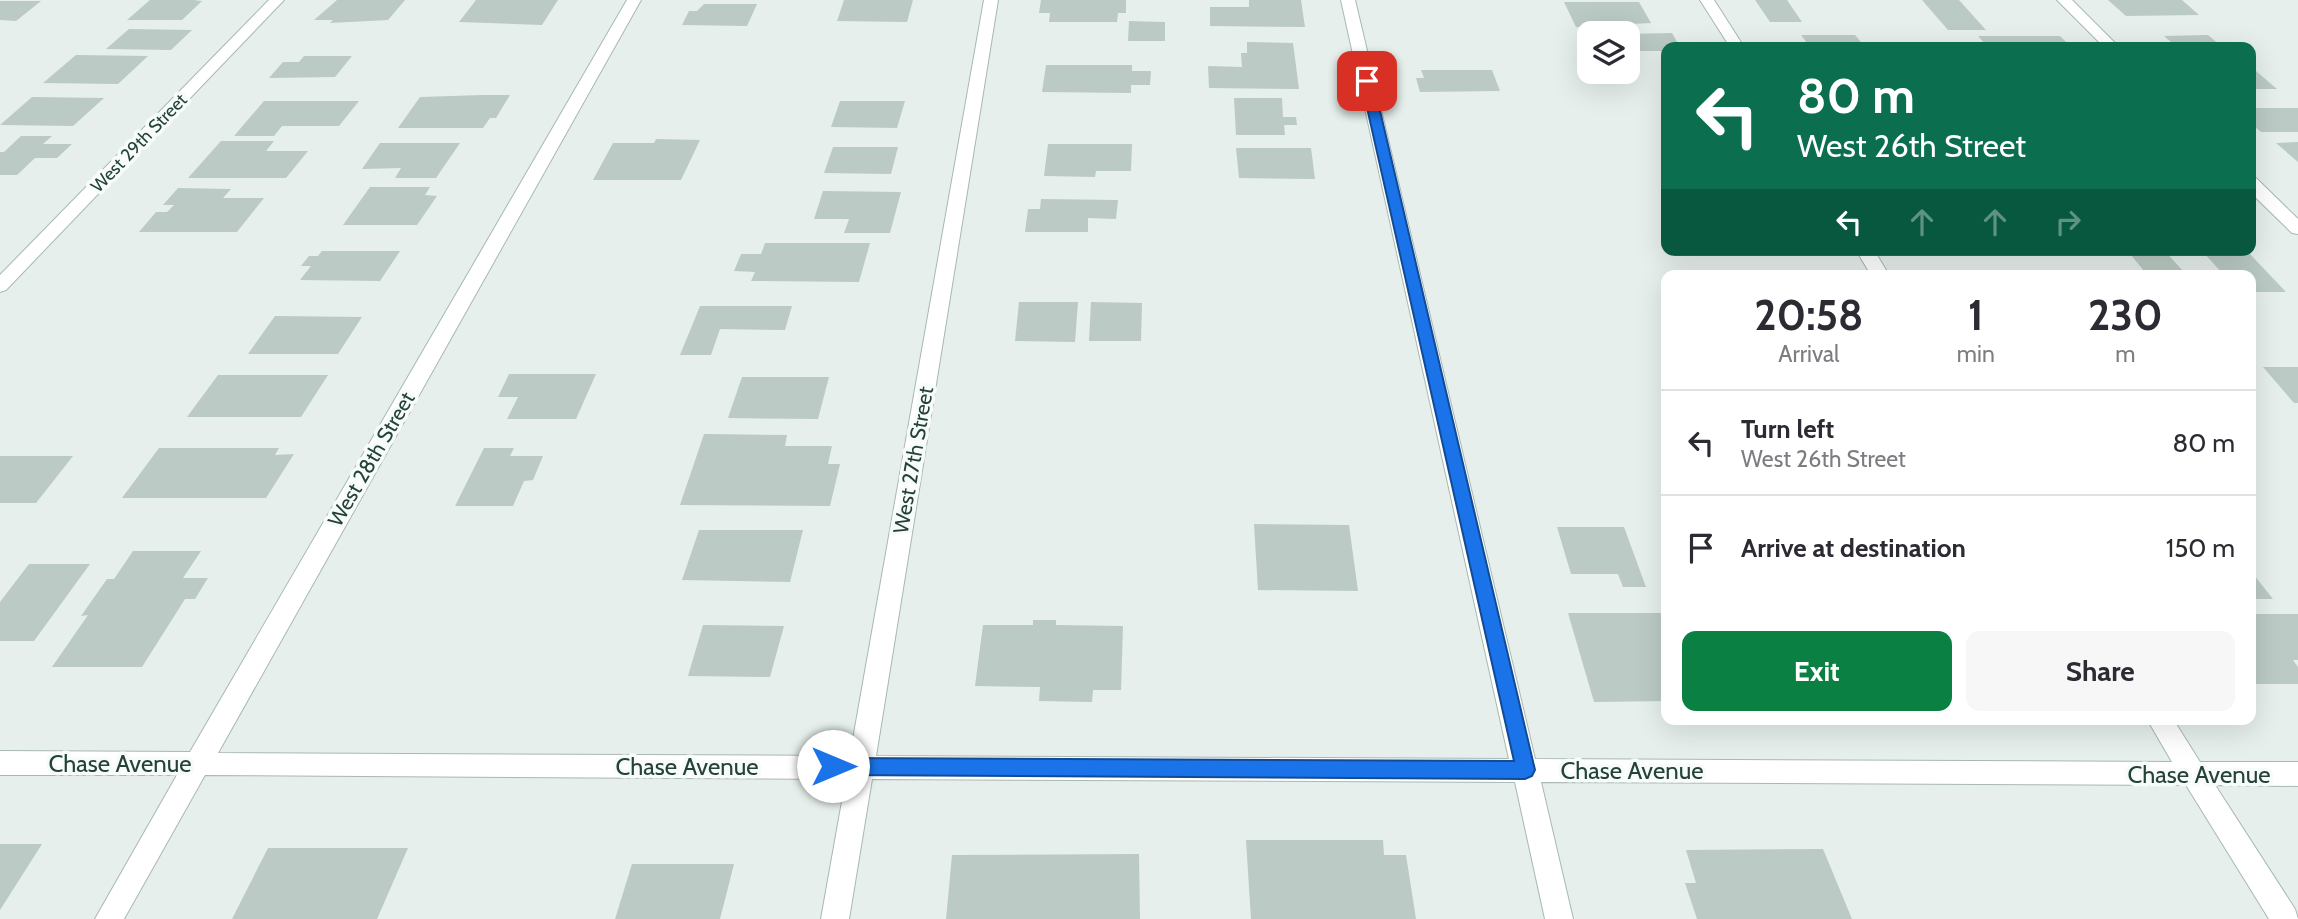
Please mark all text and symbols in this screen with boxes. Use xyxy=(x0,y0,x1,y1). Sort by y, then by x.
map controls xyxy=(1577,21,1640,84)
button: layers xyxy=(1577,21,1640,84)
pin xyxy=(1337,51,1397,111)
icon: arrive xyxy=(1348,62,1386,100)
text: 80 m xyxy=(1797,66,1915,125)
icon: left xyxy=(1682,70,1773,161)
street label: West 29th Street xyxy=(86,89,192,197)
text: West 26th Street xyxy=(1797,126,2026,165)
icon: left xyxy=(1830,203,1868,241)
icon: ahead xyxy=(1903,203,1941,241)
icon: ahead xyxy=(1976,203,2014,241)
icon: right xyxy=(2049,203,2087,241)
text: 20:58 xyxy=(1754,289,1863,341)
text: 1 xyxy=(1968,289,1984,341)
text: 230 xyxy=(2088,289,2163,341)
text: Arrival xyxy=(1778,340,1840,368)
text: min xyxy=(1957,340,1995,368)
text: m xyxy=(2115,340,2135,368)
street label: West 27th Street xyxy=(888,384,938,536)
street label: West 28th Street xyxy=(322,387,420,531)
text: Turn left xyxy=(1741,413,1834,445)
icon: left xyxy=(1682,424,1720,462)
text: 80 m xyxy=(2172,427,2235,459)
text: West 26th Street xyxy=(1741,445,1906,473)
icon: arrive xyxy=(1682,529,1720,567)
text: Arrive at destination xyxy=(1741,532,1966,564)
text: 150 m xyxy=(2166,532,2235,564)
button: Exit xyxy=(1682,631,1952,711)
button: Share xyxy=(1966,631,2235,711)
position arrow xyxy=(796,729,870,803)
street label: Chase Avenue xyxy=(48,749,192,778)
street label: Chase Avenue xyxy=(615,752,759,781)
street label: Chase Avenue xyxy=(1560,756,1704,785)
street label: Chase Avenue xyxy=(2127,760,2271,789)

